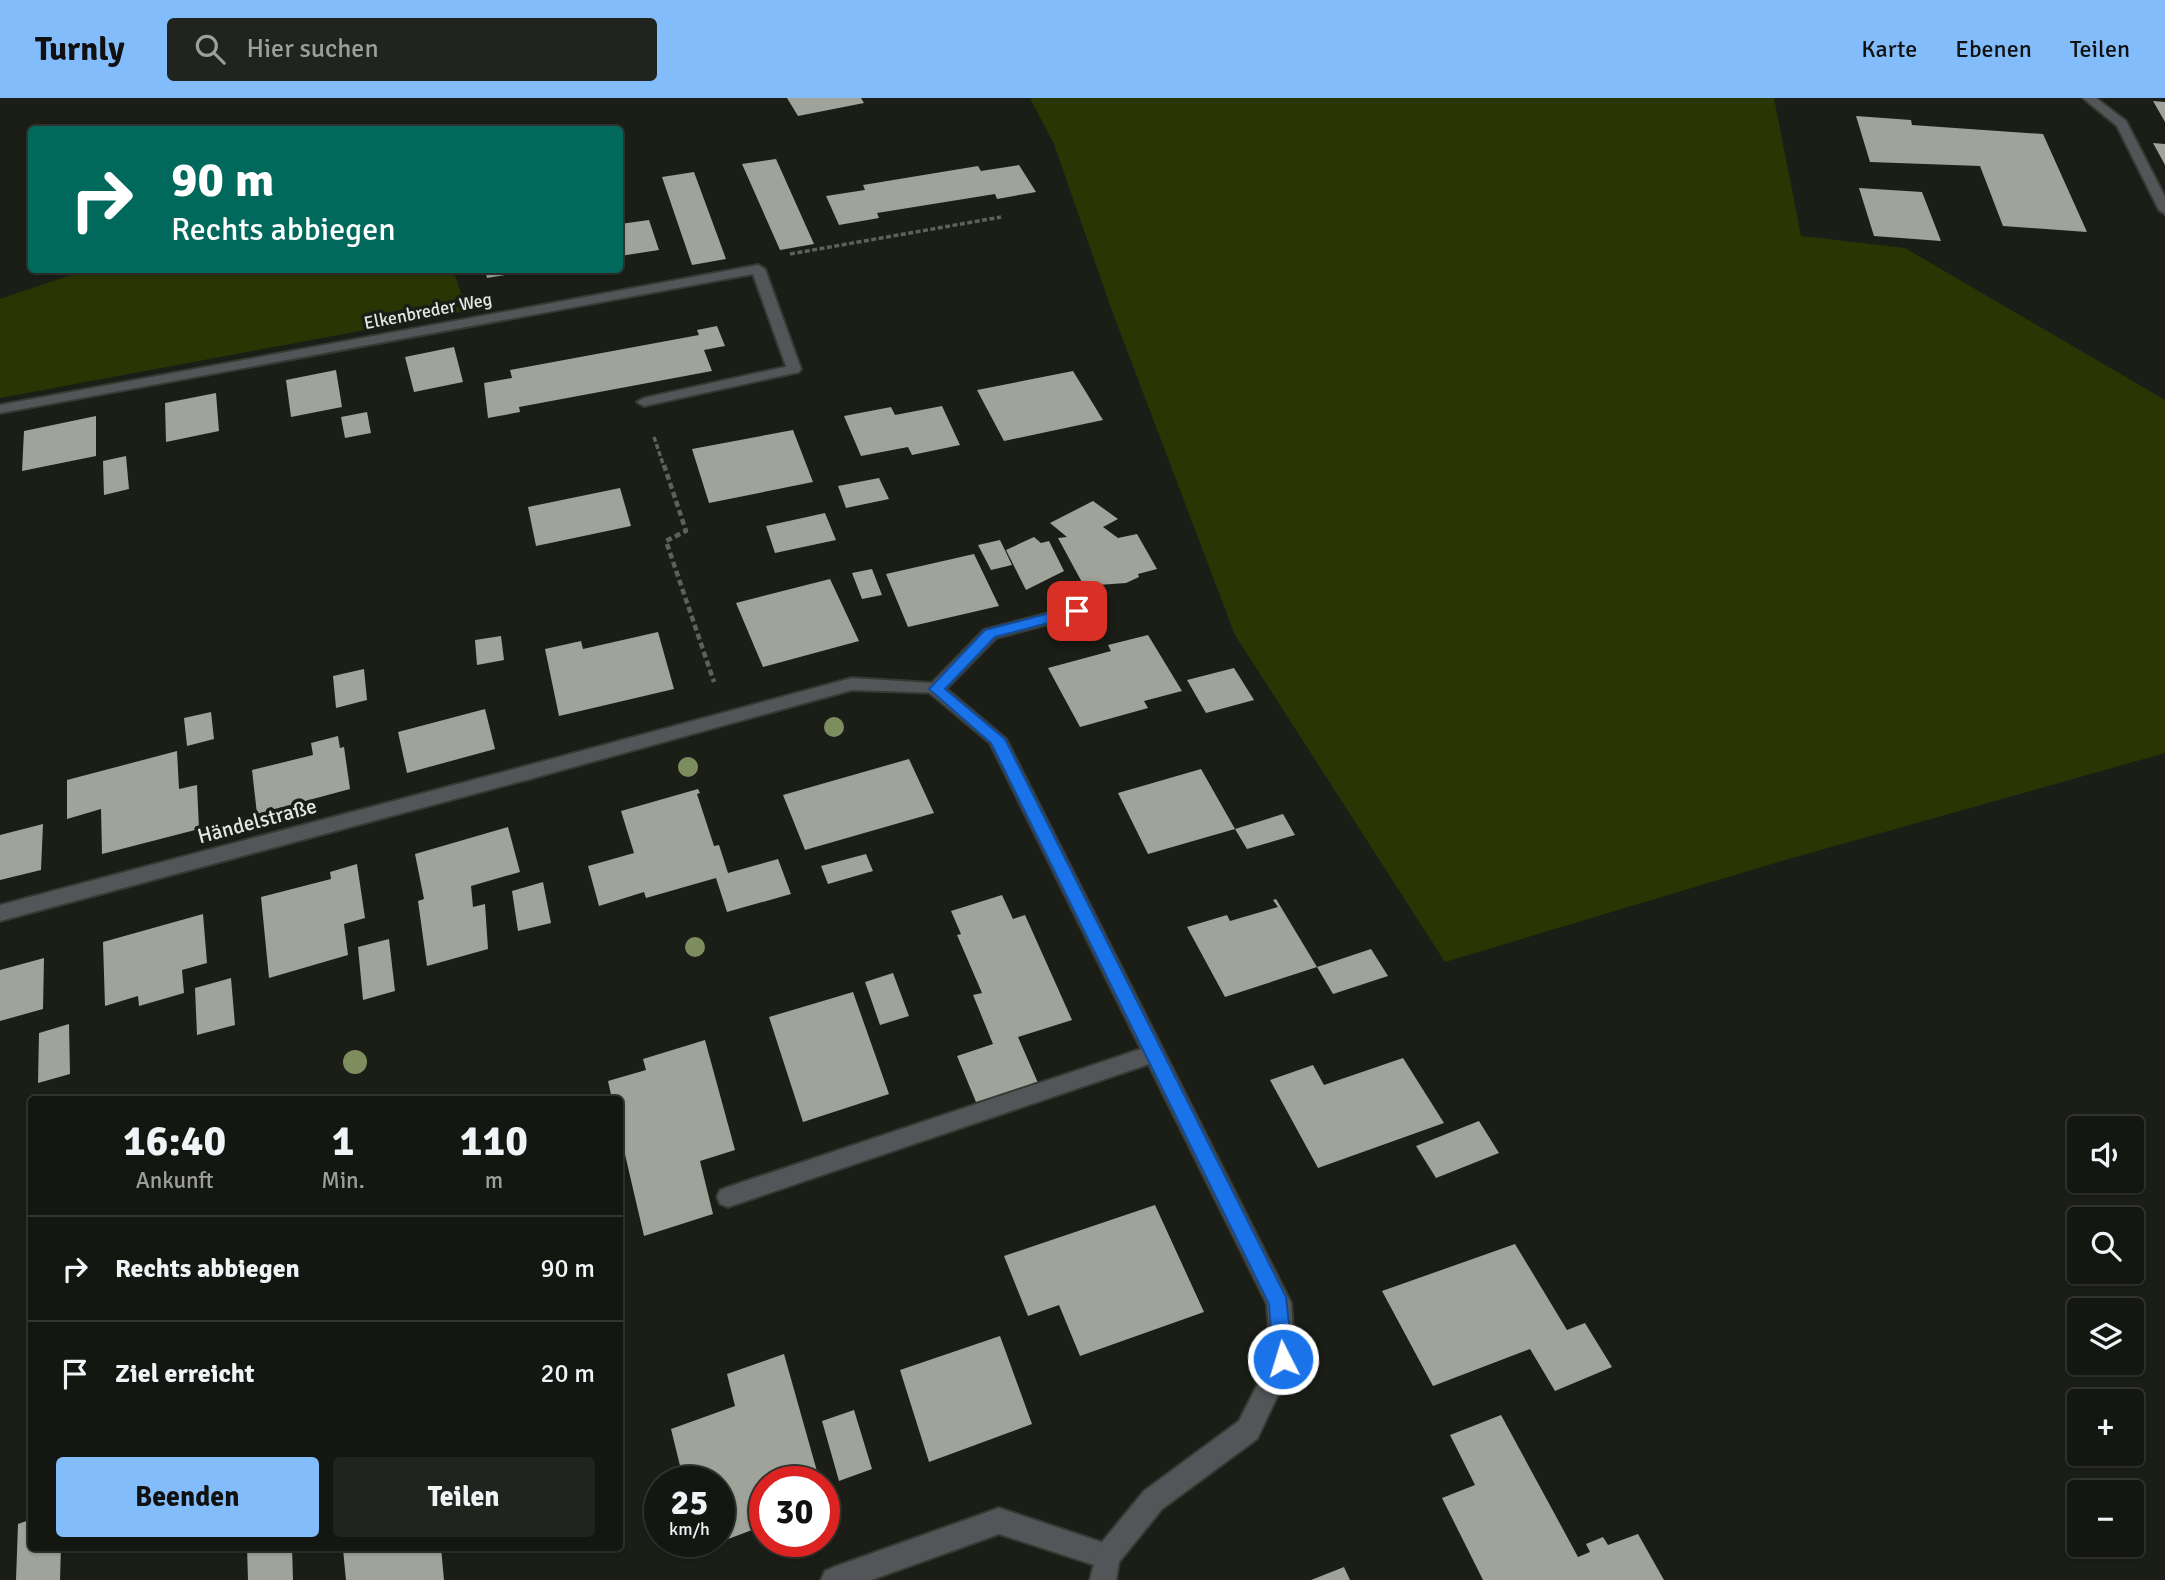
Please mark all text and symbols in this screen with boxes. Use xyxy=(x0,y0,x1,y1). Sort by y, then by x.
search box xyxy=(167,18,657,81)
text: Turnly xyxy=(35,29,125,70)
icon: search xyxy=(191,30,229,68)
text: Hier suchen xyxy=(247,33,379,65)
text: Karte xyxy=(1861,34,1917,64)
text: Ebenen xyxy=(1955,34,2032,64)
text: Teilen xyxy=(2070,34,2130,64)
text: 90 m xyxy=(171,150,274,210)
icon: right xyxy=(56,154,147,245)
text: Rechts abbiegen xyxy=(171,210,396,249)
street label: Elkenbreder Weg xyxy=(362,288,494,334)
pin xyxy=(1047,581,1107,641)
icon: arrive xyxy=(1058,592,1096,630)
street label: Händelstraße xyxy=(194,793,320,849)
text: 16:40 xyxy=(123,1116,226,1167)
text: 1 xyxy=(332,1116,354,1167)
text: 110 xyxy=(460,1116,528,1167)
map controls xyxy=(2067,1116,2144,1557)
button: sound xyxy=(2067,1116,2144,1193)
text: Ankunft xyxy=(136,1166,214,1195)
text: Min. xyxy=(321,1166,365,1195)
text: m xyxy=(485,1166,503,1195)
button: search xyxy=(2067,1207,2144,1284)
icon: right xyxy=(56,1250,94,1288)
text: Rechts abbiegen xyxy=(115,1253,300,1285)
text: 90 m xyxy=(540,1253,595,1285)
button: layers xyxy=(2067,1298,2144,1375)
position arrow xyxy=(1246,1322,1320,1396)
icon: arrive xyxy=(56,1355,94,1393)
text: Ziel erreicht xyxy=(115,1358,255,1390)
text: 20 m xyxy=(540,1358,595,1390)
button: + xyxy=(2067,1389,2144,1466)
button: Beenden xyxy=(56,1457,319,1537)
button: Teilen xyxy=(333,1457,595,1537)
speed limit sign: 30 xyxy=(749,1466,840,1557)
button: − xyxy=(2067,1480,2144,1557)
text: 25 xyxy=(671,1481,708,1524)
text: km/h xyxy=(669,1518,710,1540)

